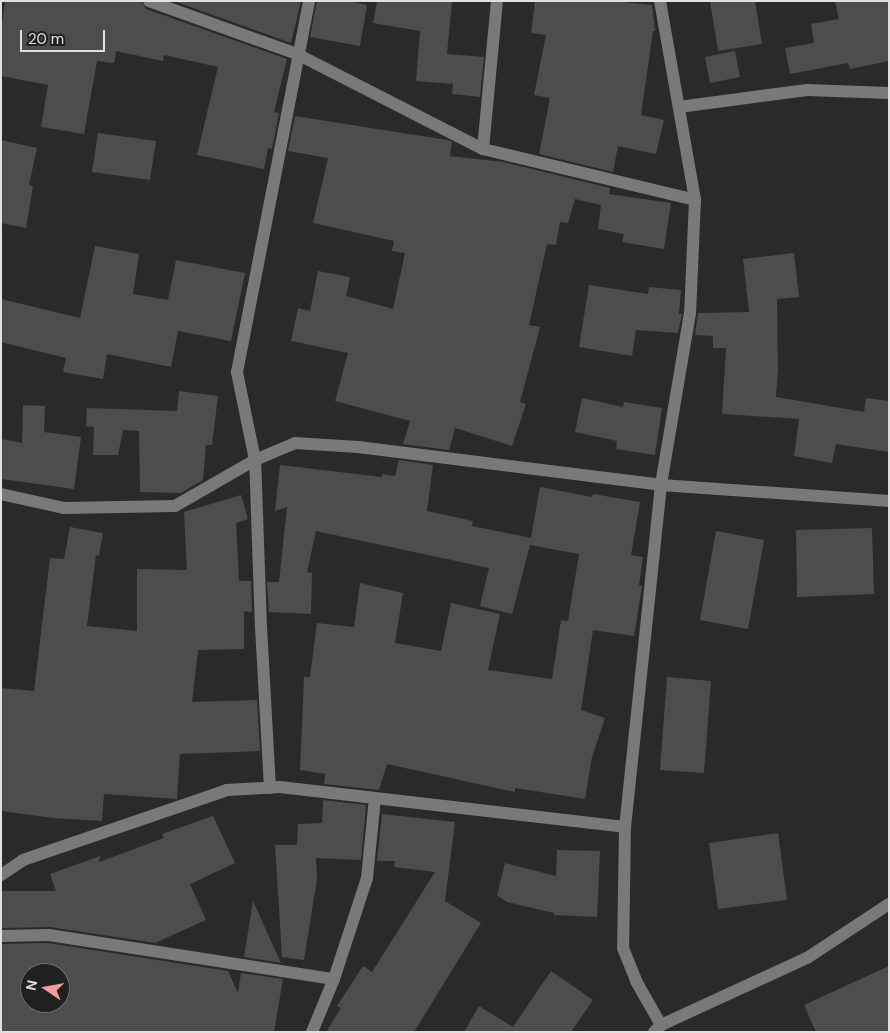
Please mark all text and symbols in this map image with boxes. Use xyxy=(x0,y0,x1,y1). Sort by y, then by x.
scale bar xyxy=(22,20,108,52)
text: 20 m xyxy=(28,29,64,49)
north arrow xyxy=(20,963,70,1013)
text: N xyxy=(21,978,41,992)

